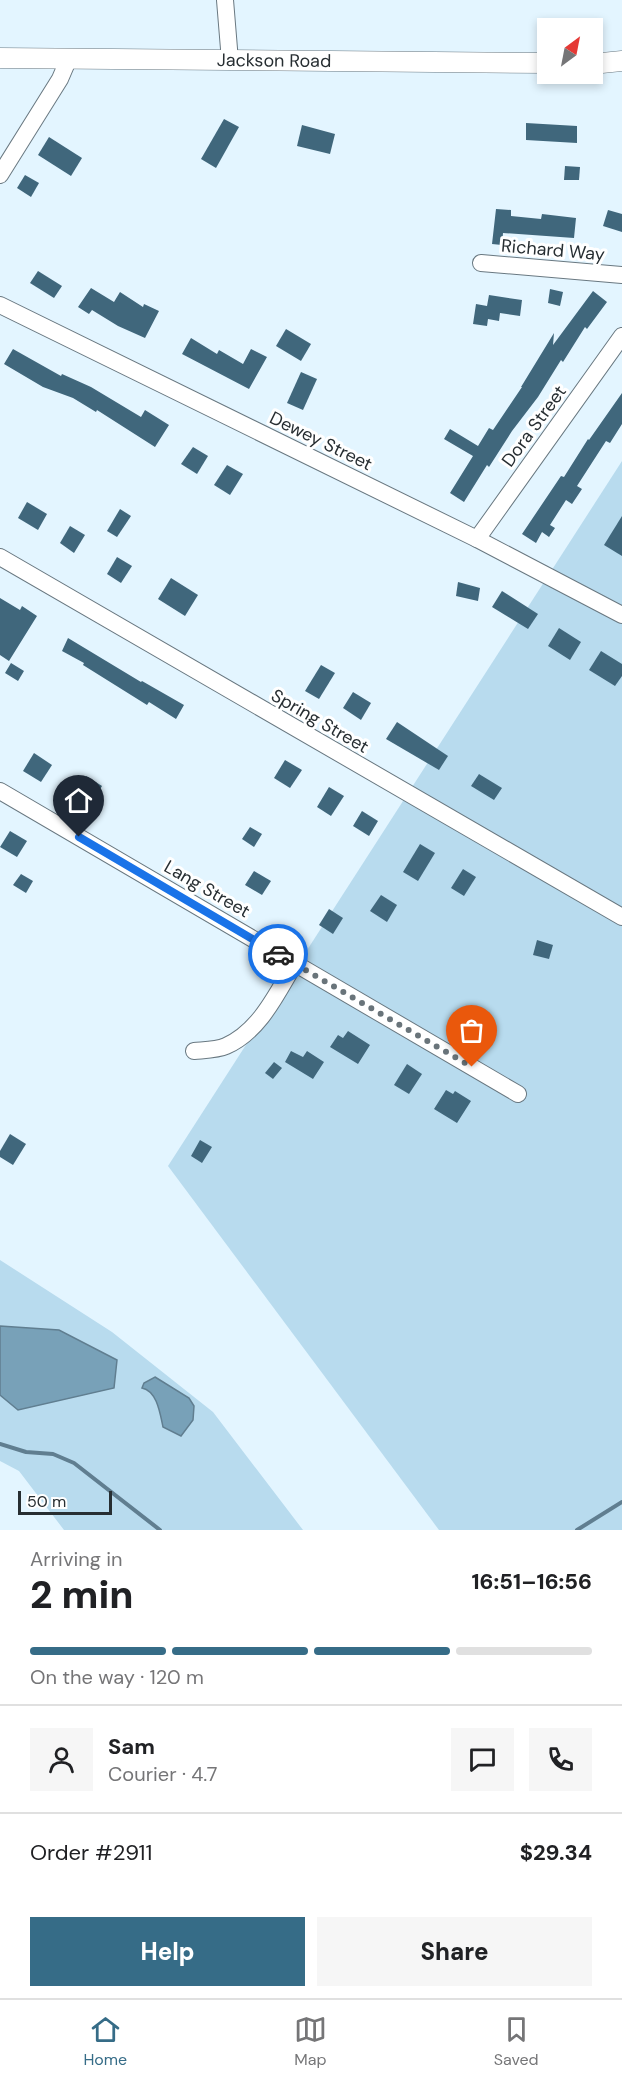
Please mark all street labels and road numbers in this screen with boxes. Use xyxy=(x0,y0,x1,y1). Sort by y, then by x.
street label: Jackson Road xyxy=(217,48,331,73)
street label: Richard Way xyxy=(500,234,606,266)
street label: Dora Street xyxy=(496,380,572,472)
street label: Dewey Street xyxy=(266,406,376,476)
street label: Spring Street xyxy=(267,683,373,759)
street label: Lang Street xyxy=(160,855,254,923)

